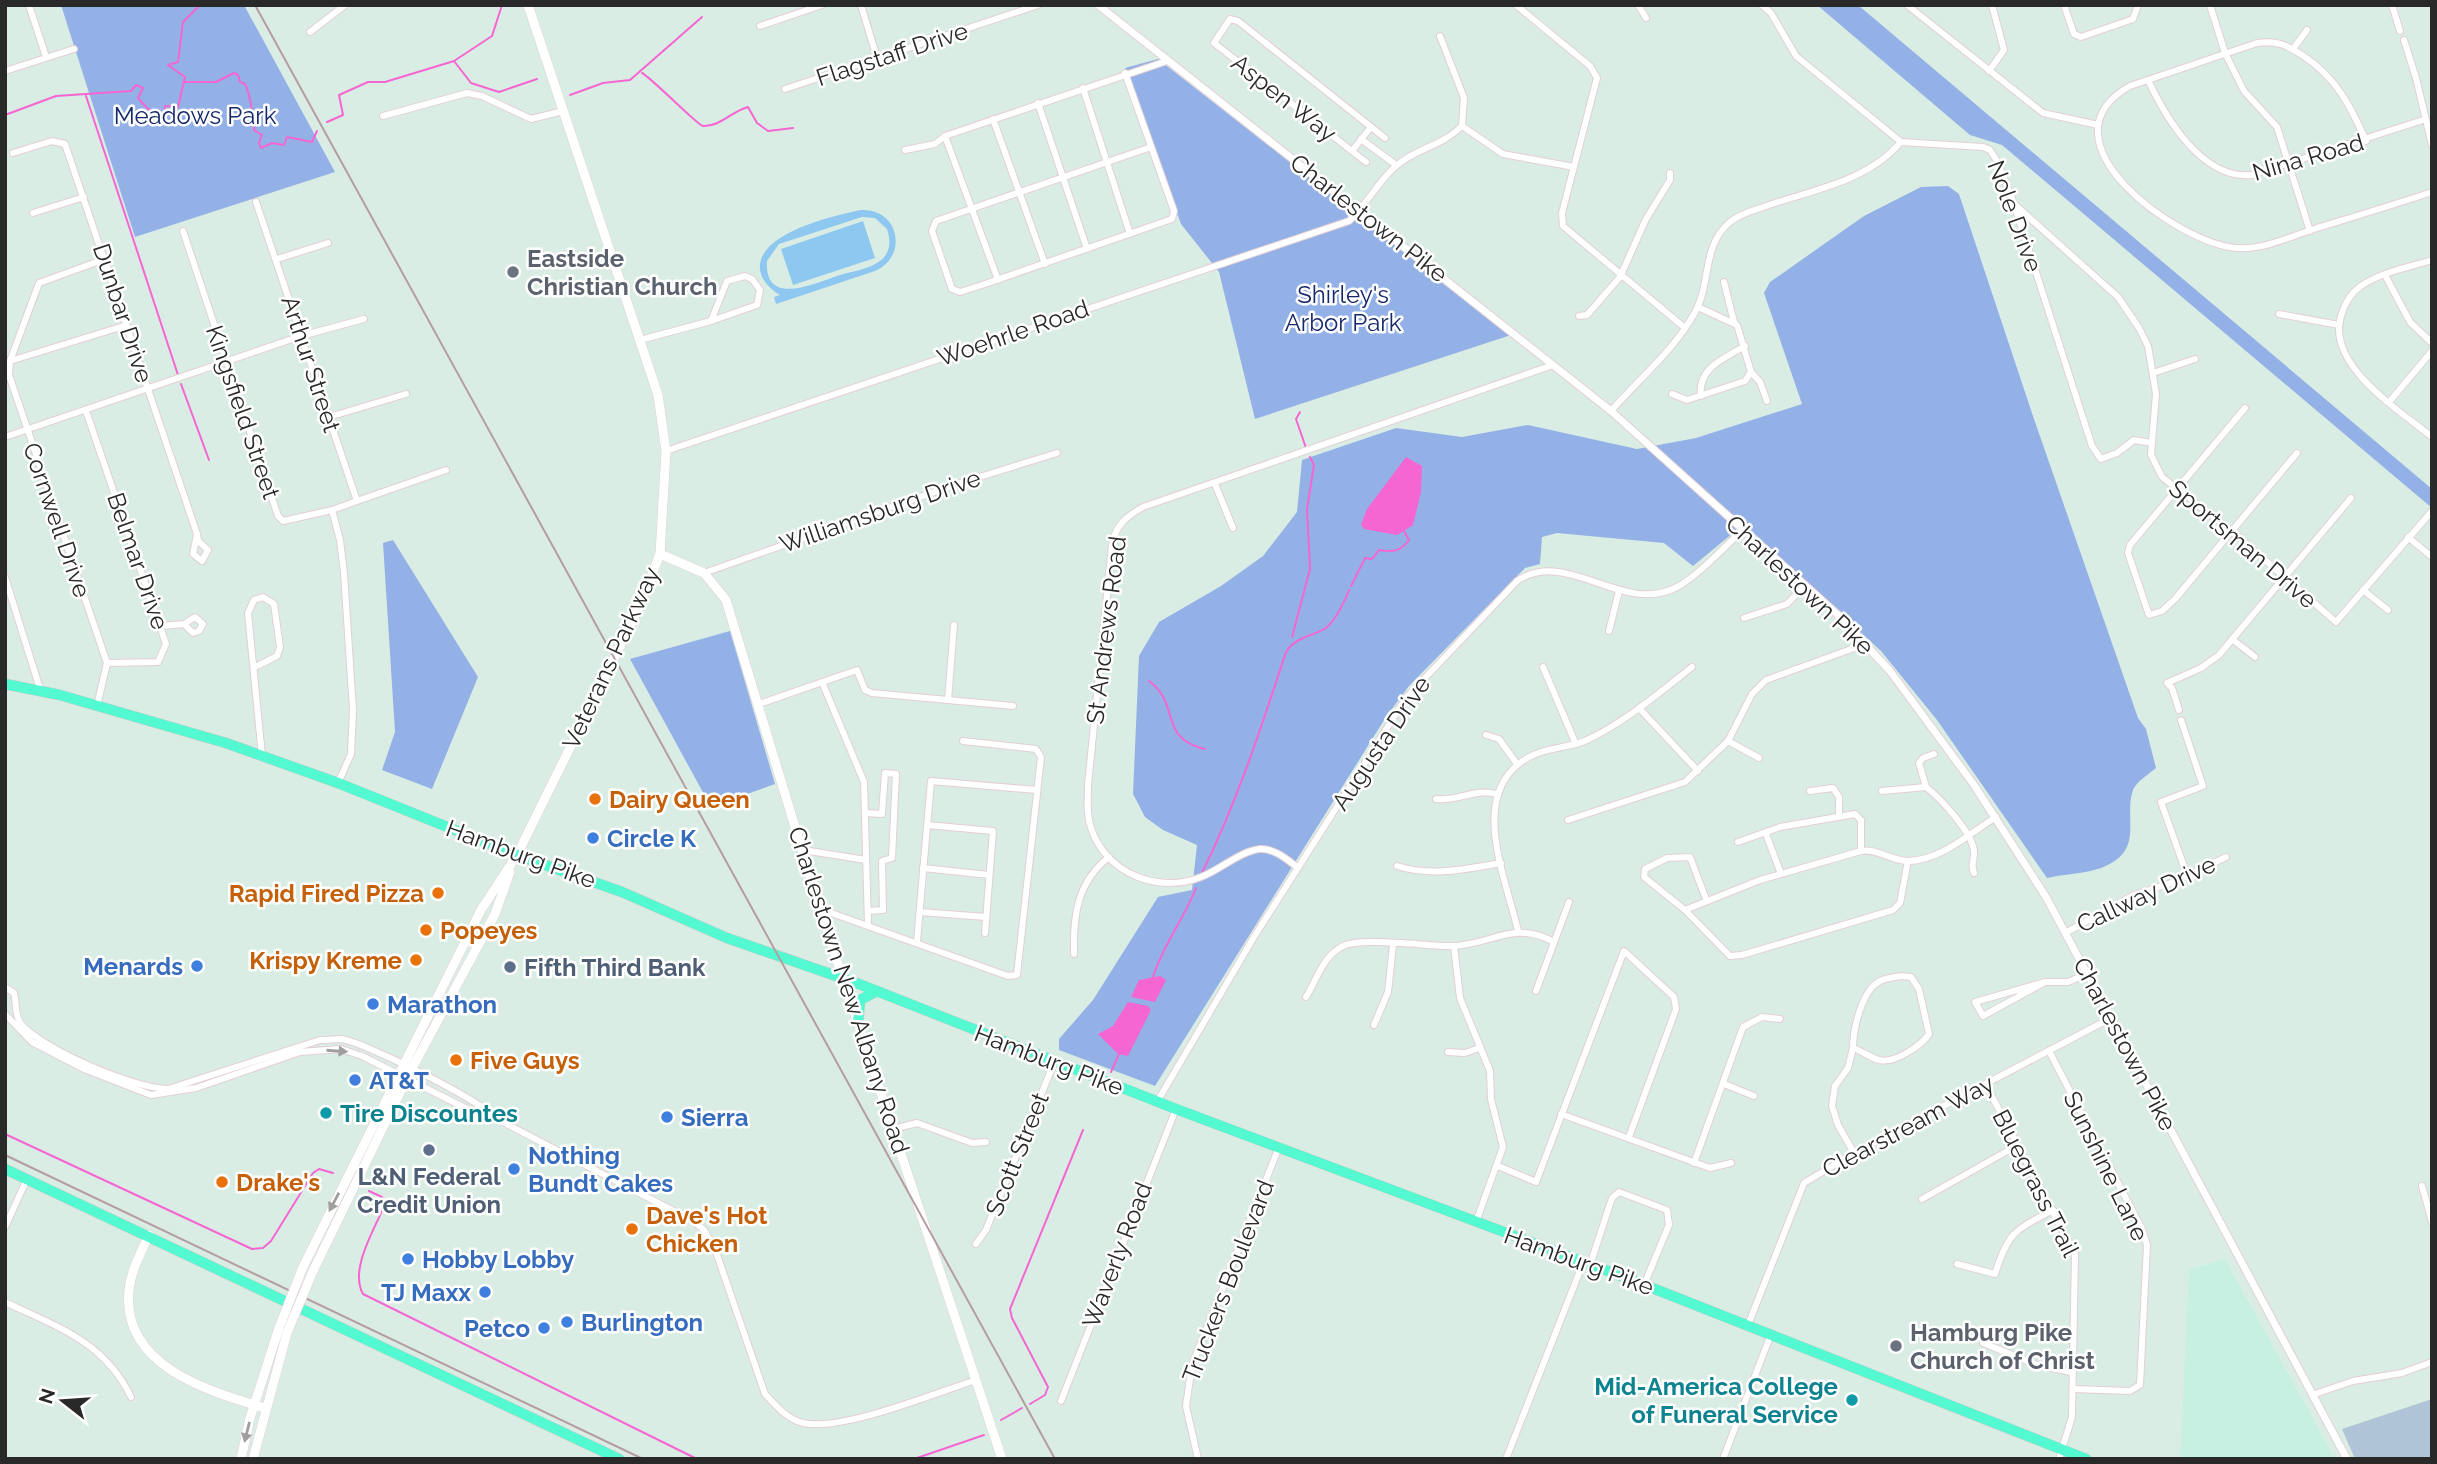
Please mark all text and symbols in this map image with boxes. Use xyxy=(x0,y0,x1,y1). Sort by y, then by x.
street label: Flagstaff Drive xyxy=(812,16,972,92)
street label: Aspen Way xyxy=(1226,48,1342,148)
park label: Meadows Park xyxy=(114,101,277,130)
street label: Nina Road xyxy=(2249,127,2367,187)
street label: Charlestown Pike xyxy=(1285,148,1453,288)
street label: Nole Drive xyxy=(1981,156,2049,276)
street label: Dunbar Drive xyxy=(87,240,159,386)
place label: Eastside Christian Church xyxy=(527,244,717,301)
marker: Eastside Christian Church xyxy=(505,264,521,280)
park label: Shirley's Arbor Park xyxy=(1285,280,1402,337)
street label: Arthur Street xyxy=(275,292,347,436)
street label: Woehrle Road xyxy=(933,293,1093,373)
street label: Kingsfield Street xyxy=(200,322,286,502)
street label: Cornwell Drive xyxy=(17,439,97,601)
street label: Williamsburg Drive xyxy=(776,463,984,559)
street label: Sportsman Drive xyxy=(2163,474,2323,614)
street label: Belmar Drive xyxy=(101,489,175,633)
street label: Charlestown Pike xyxy=(1720,509,1880,661)
street label: St Andrews Road xyxy=(1080,534,1132,726)
street label: Veterans Parkway xyxy=(556,562,666,754)
street label: Augusta Drive xyxy=(1326,670,1436,816)
place label: Dairy Queen xyxy=(609,785,750,814)
marker: Dairy Queen xyxy=(587,791,603,807)
street label: Hamburg Pike xyxy=(442,813,600,895)
street label: Charlestown New Albany Road xyxy=(782,823,916,1157)
place label: Circle K xyxy=(607,824,697,853)
marker: Circle K xyxy=(585,830,601,846)
street label: Callway Drive xyxy=(2072,849,2220,939)
place label: Rapid Fired Pizza xyxy=(229,879,424,908)
marker: Rapid Fired Pizza xyxy=(430,885,446,901)
place label: Popeyes xyxy=(440,916,538,945)
marker: Popeyes xyxy=(418,922,434,938)
place label: Krispy Kreme xyxy=(249,946,402,975)
place label: Menards xyxy=(83,952,183,981)
marker: Krispy Kreme xyxy=(408,952,424,968)
place label: Fifth Third Bank xyxy=(524,953,706,982)
street label: Charlestown Pike xyxy=(2067,953,2183,1135)
marker: Menards xyxy=(189,958,205,974)
marker: Fifth Third Bank xyxy=(502,959,518,975)
place label: Marathon xyxy=(387,990,497,1019)
marker: Marathon xyxy=(365,996,381,1012)
street label: Hamburg Pike xyxy=(970,1018,1128,1102)
one-way arrow xyxy=(326,1046,348,1057)
place label: Five Guys xyxy=(470,1046,580,1075)
marker: Five Guys xyxy=(448,1052,464,1068)
place label: AT&T xyxy=(369,1066,429,1095)
street label: Clearstream Way xyxy=(1817,1069,1999,1183)
marker: AT&T xyxy=(347,1072,363,1088)
street label: Sunshine Lane xyxy=(2057,1086,2155,1246)
street label: Scott Street xyxy=(979,1088,1055,1220)
place label: Tire Discountes xyxy=(340,1099,518,1128)
place label: Sierra xyxy=(681,1103,749,1132)
street label: Bluegrass Trail xyxy=(1986,1104,2086,1262)
marker: Tire Discountes xyxy=(318,1105,334,1121)
marker: Sierra xyxy=(659,1109,675,1125)
place label: Nothing Bundt Cakes xyxy=(528,1141,673,1198)
marker: L&N Federal Credit Union xyxy=(421,1142,437,1158)
marker: Nothing Bundt Cakes xyxy=(506,1161,522,1177)
place label: L&N Federal Credit Union xyxy=(357,1162,501,1219)
place label: Drake's xyxy=(236,1168,320,1197)
marker: Drake's xyxy=(214,1174,230,1190)
street label: Truckers Boulevard xyxy=(1176,1176,1280,1386)
street label: Waverly Road xyxy=(1076,1178,1158,1332)
one-way arrow xyxy=(328,1192,340,1212)
place label: Dave's Hot Chicken xyxy=(646,1201,767,1258)
street label: Hamburg Pike xyxy=(1500,1220,1658,1302)
marker: Dave's Hot Chicken xyxy=(624,1221,640,1237)
place label: Hobby Lobby xyxy=(422,1245,574,1274)
marker: Hobby Lobby xyxy=(400,1251,416,1267)
place label: TJ Maxx xyxy=(381,1278,471,1307)
marker: TJ Maxx xyxy=(477,1284,493,1300)
place label: Burlington xyxy=(581,1308,703,1337)
place label: Petco xyxy=(464,1314,530,1343)
marker: Burlington xyxy=(559,1314,575,1330)
place label: Hamburg Pike Church of Christ xyxy=(1910,1318,2095,1375)
marker: Petco xyxy=(536,1320,552,1336)
marker: Hamburg Pike Church of Christ xyxy=(1888,1338,1904,1354)
north arrow xyxy=(28,1366,98,1436)
place label: Mid-America College of Funeral Service xyxy=(1594,1372,1838,1429)
text: N xyxy=(34,1386,59,1406)
marker: Mid-America College of Funeral Service xyxy=(1844,1392,1860,1408)
one-way arrow xyxy=(241,1421,252,1443)

